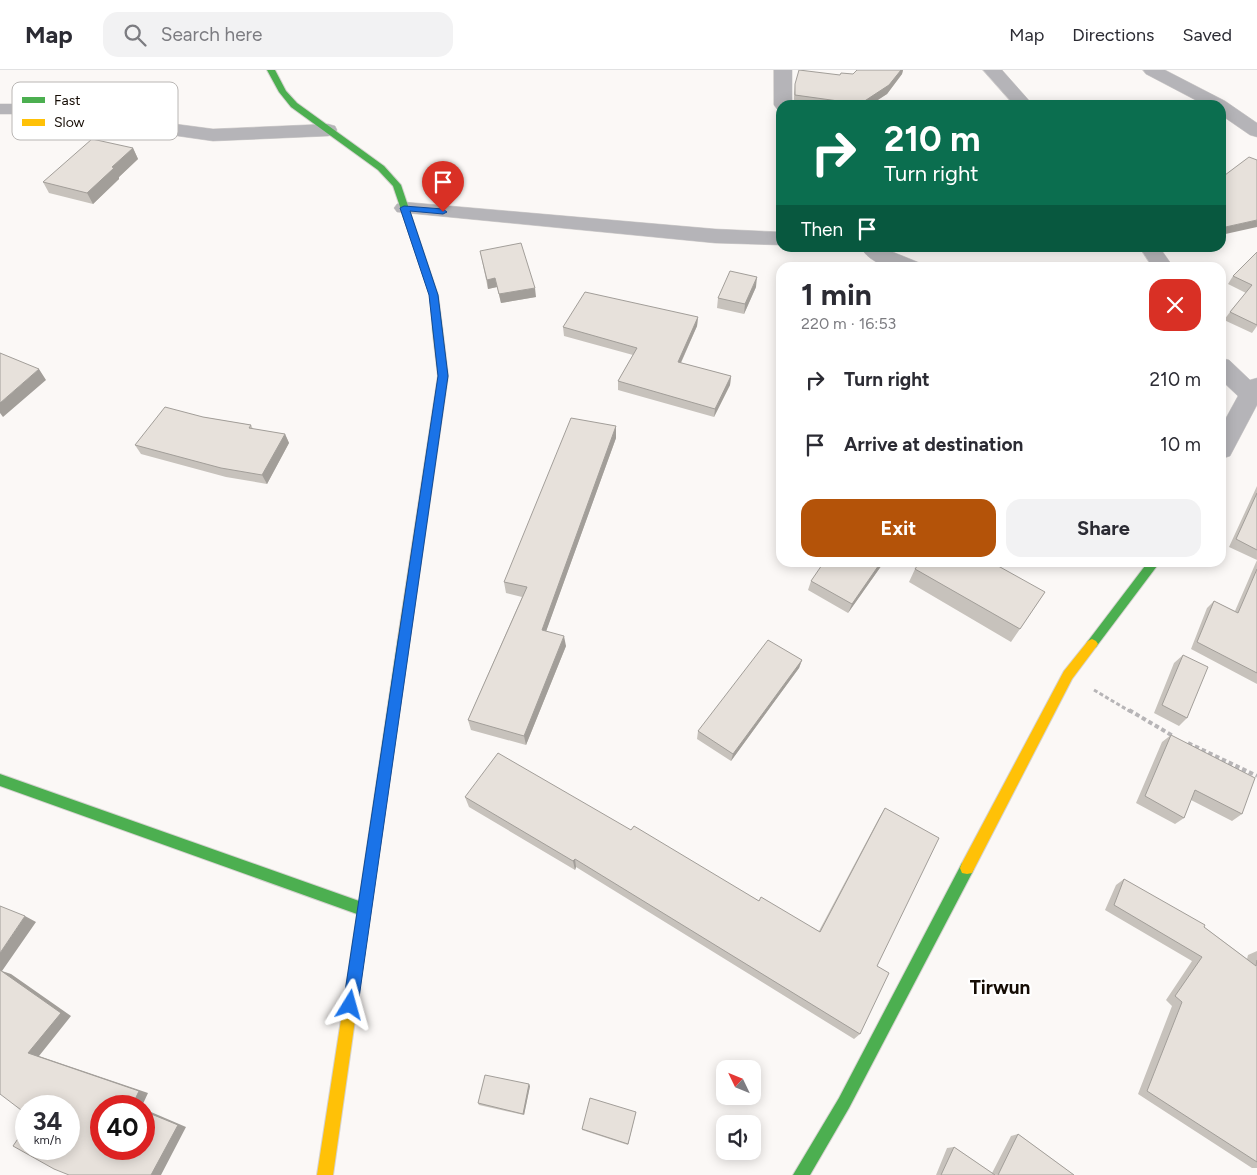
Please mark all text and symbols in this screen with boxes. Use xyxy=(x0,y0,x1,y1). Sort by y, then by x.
search box xyxy=(103,12,453,57)
text: Map xyxy=(25,20,73,49)
icon: search xyxy=(121,21,149,49)
text: Search here xyxy=(161,23,262,46)
text: Map xyxy=(1009,24,1044,46)
text: Directions xyxy=(1072,24,1154,46)
text: Saved xyxy=(1182,24,1232,46)
legend xyxy=(12,82,178,140)
text: Fast xyxy=(54,92,80,109)
text: Slow xyxy=(54,114,85,131)
text: 210 m xyxy=(884,118,981,160)
icon: right xyxy=(801,120,866,185)
text: Turn right xyxy=(884,160,979,187)
pin xyxy=(422,161,464,212)
icon: arrive xyxy=(429,168,457,196)
icon: arrive xyxy=(853,215,881,243)
text: Then xyxy=(801,218,843,241)
text: 1 min xyxy=(801,276,872,313)
button: close xyxy=(1149,279,1201,331)
text: 220 m · 16:53 xyxy=(801,314,896,333)
icon: right xyxy=(801,366,829,394)
text: Turn right xyxy=(844,368,930,391)
text: 210 m xyxy=(1149,368,1201,391)
icon: arrive xyxy=(801,431,829,459)
text: Arrive at destination xyxy=(844,433,1023,456)
text: 10 m xyxy=(1160,433,1201,456)
button: Exit xyxy=(801,499,996,557)
button: Share xyxy=(1006,499,1201,557)
district label: Tirwun xyxy=(970,976,1030,999)
position arrow xyxy=(323,978,375,1030)
north arrow xyxy=(716,1060,761,1105)
map controls xyxy=(716,1060,761,1160)
speed limit sign: 40 xyxy=(90,1095,155,1160)
text: 34 xyxy=(33,1106,62,1136)
button: sound xyxy=(716,1115,761,1160)
text: km/h xyxy=(34,1133,61,1147)

